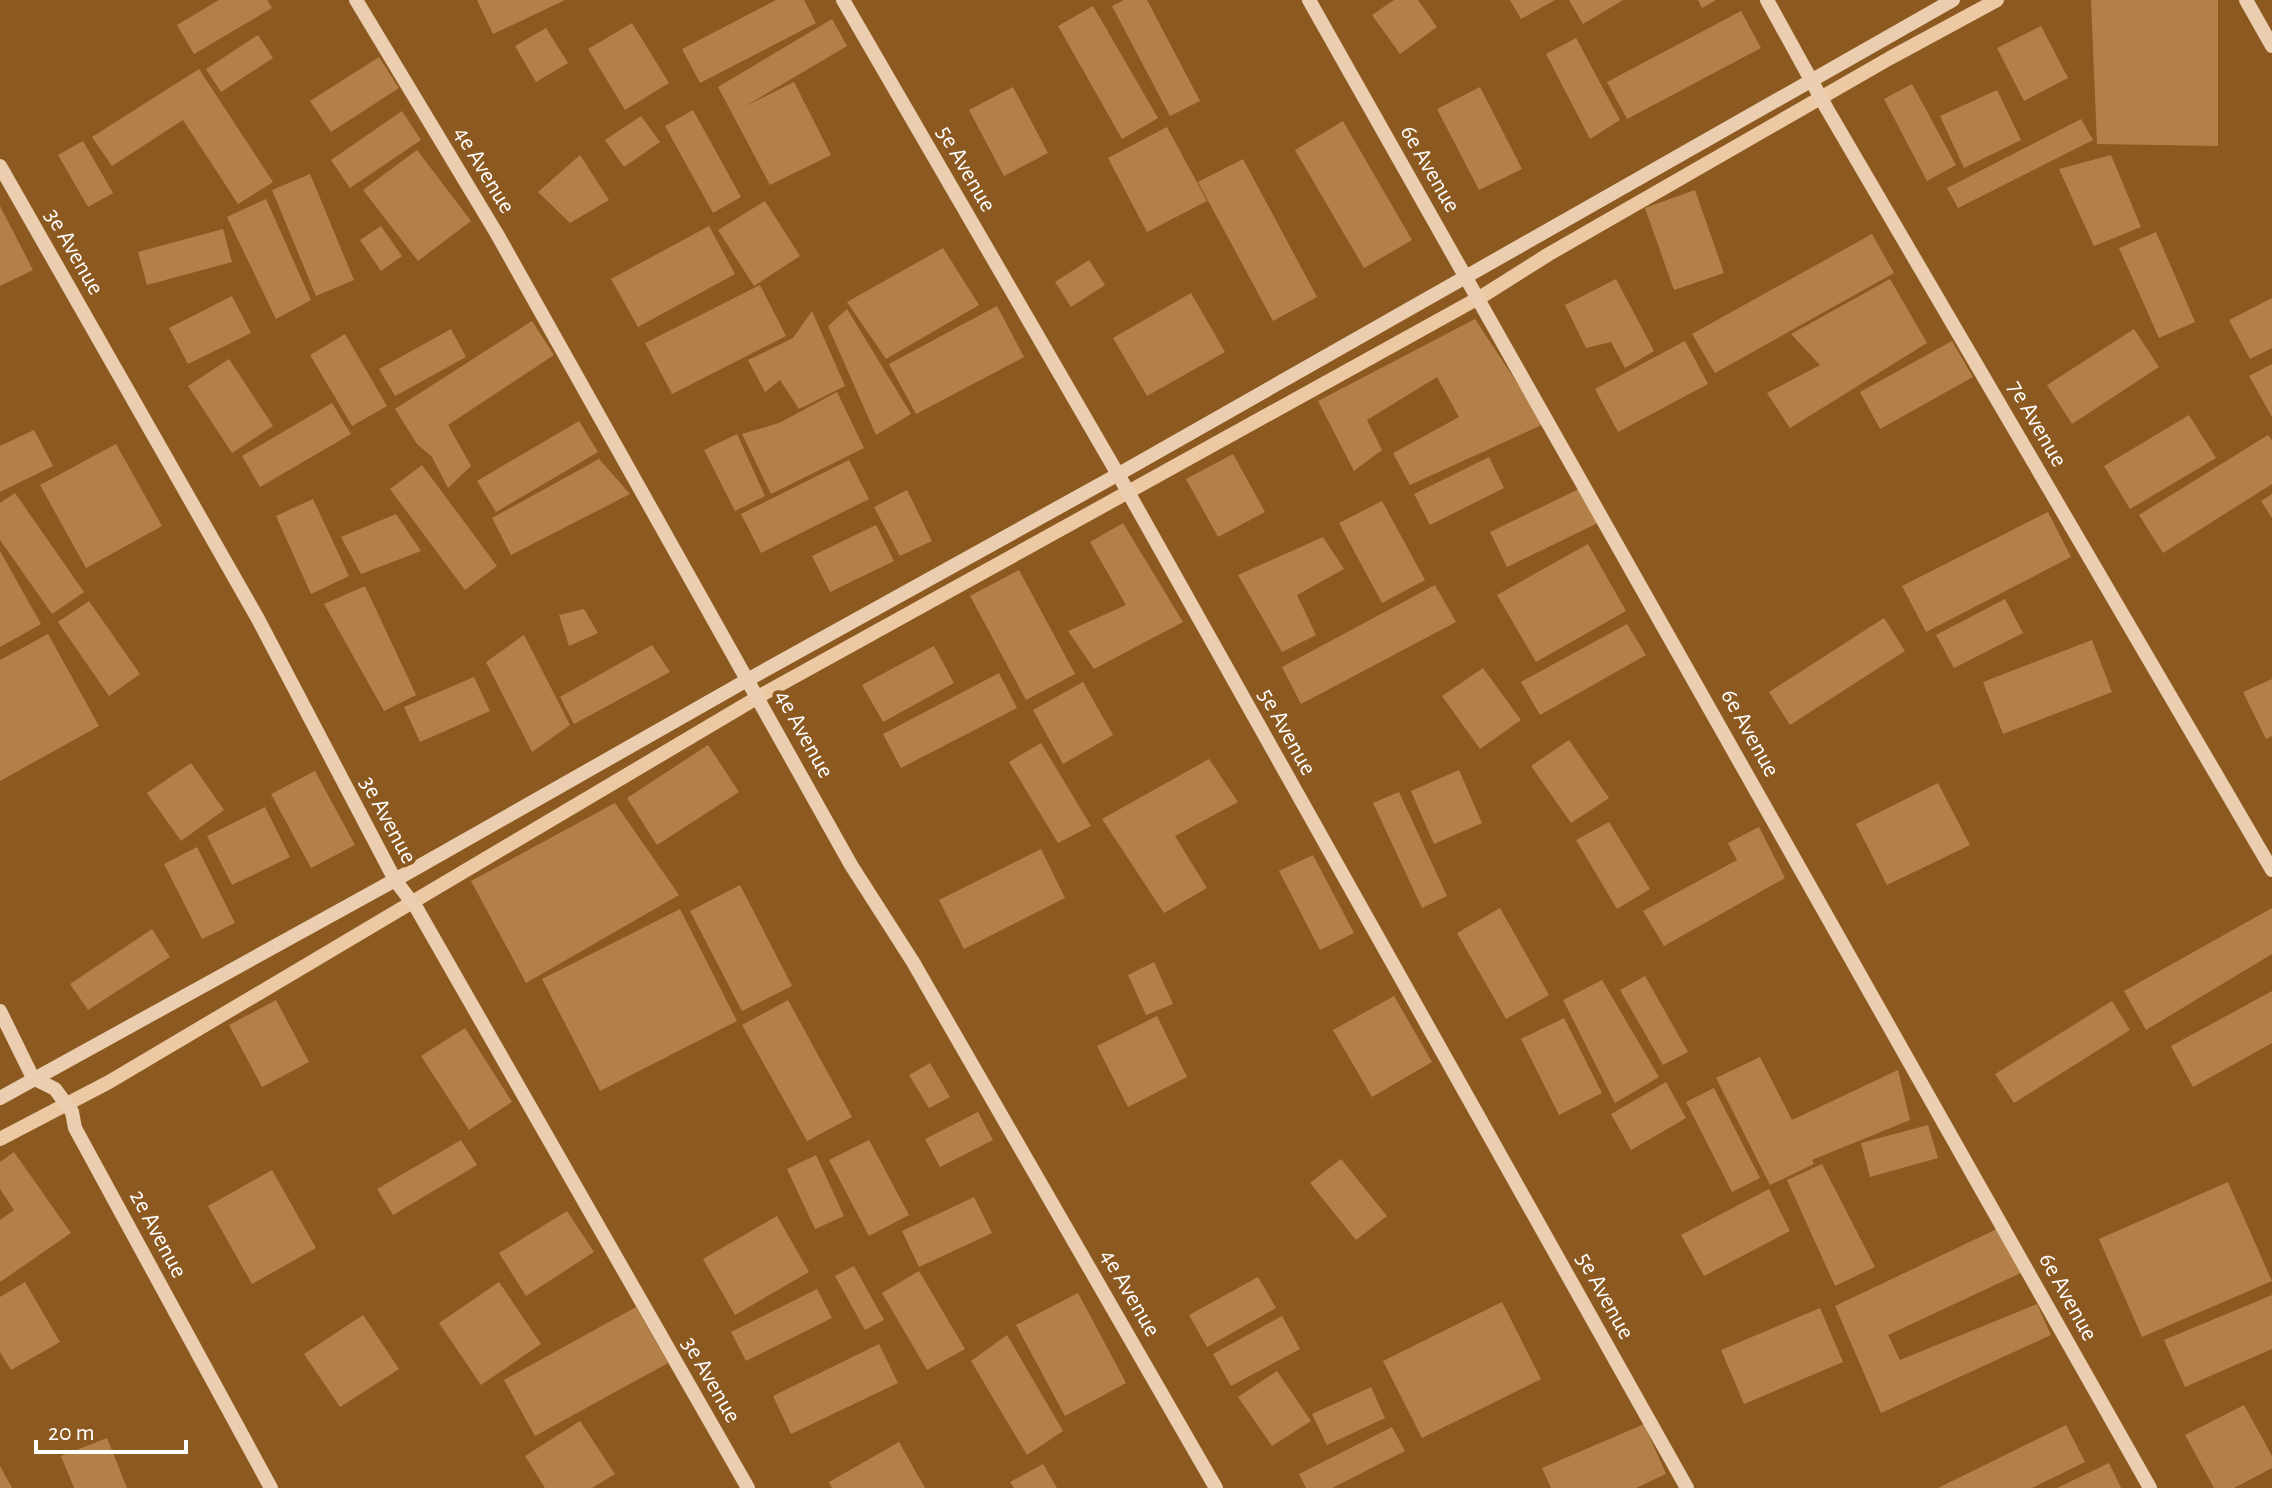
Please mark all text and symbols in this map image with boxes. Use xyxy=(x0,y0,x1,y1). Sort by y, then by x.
street label: 6e Avenue xyxy=(1396,121,1464,217)
street label: 4e Avenue xyxy=(449,122,519,218)
street label: 5e Avenue xyxy=(932,122,1000,216)
street label: 3e Avenue xyxy=(40,205,108,299)
street label: 7e Avenue xyxy=(2003,377,2071,471)
street label: 5e Avenue xyxy=(1253,685,1321,779)
street label: 6e Avenue xyxy=(1716,685,1784,781)
street label: 4e Avenue xyxy=(770,686,838,782)
street label: 3e Avenue xyxy=(355,772,421,868)
street label: 2e Avenue xyxy=(125,1186,191,1282)
street label: 4e Avenue xyxy=(1095,1245,1165,1341)
street label: 5e Avenue xyxy=(1571,1249,1639,1343)
street label: 6e Avenue xyxy=(2034,1249,2102,1345)
street label: 3e Avenue xyxy=(677,1333,745,1427)
scale bar xyxy=(36,1404,186,1454)
text: 20 m xyxy=(48,1421,95,1445)

